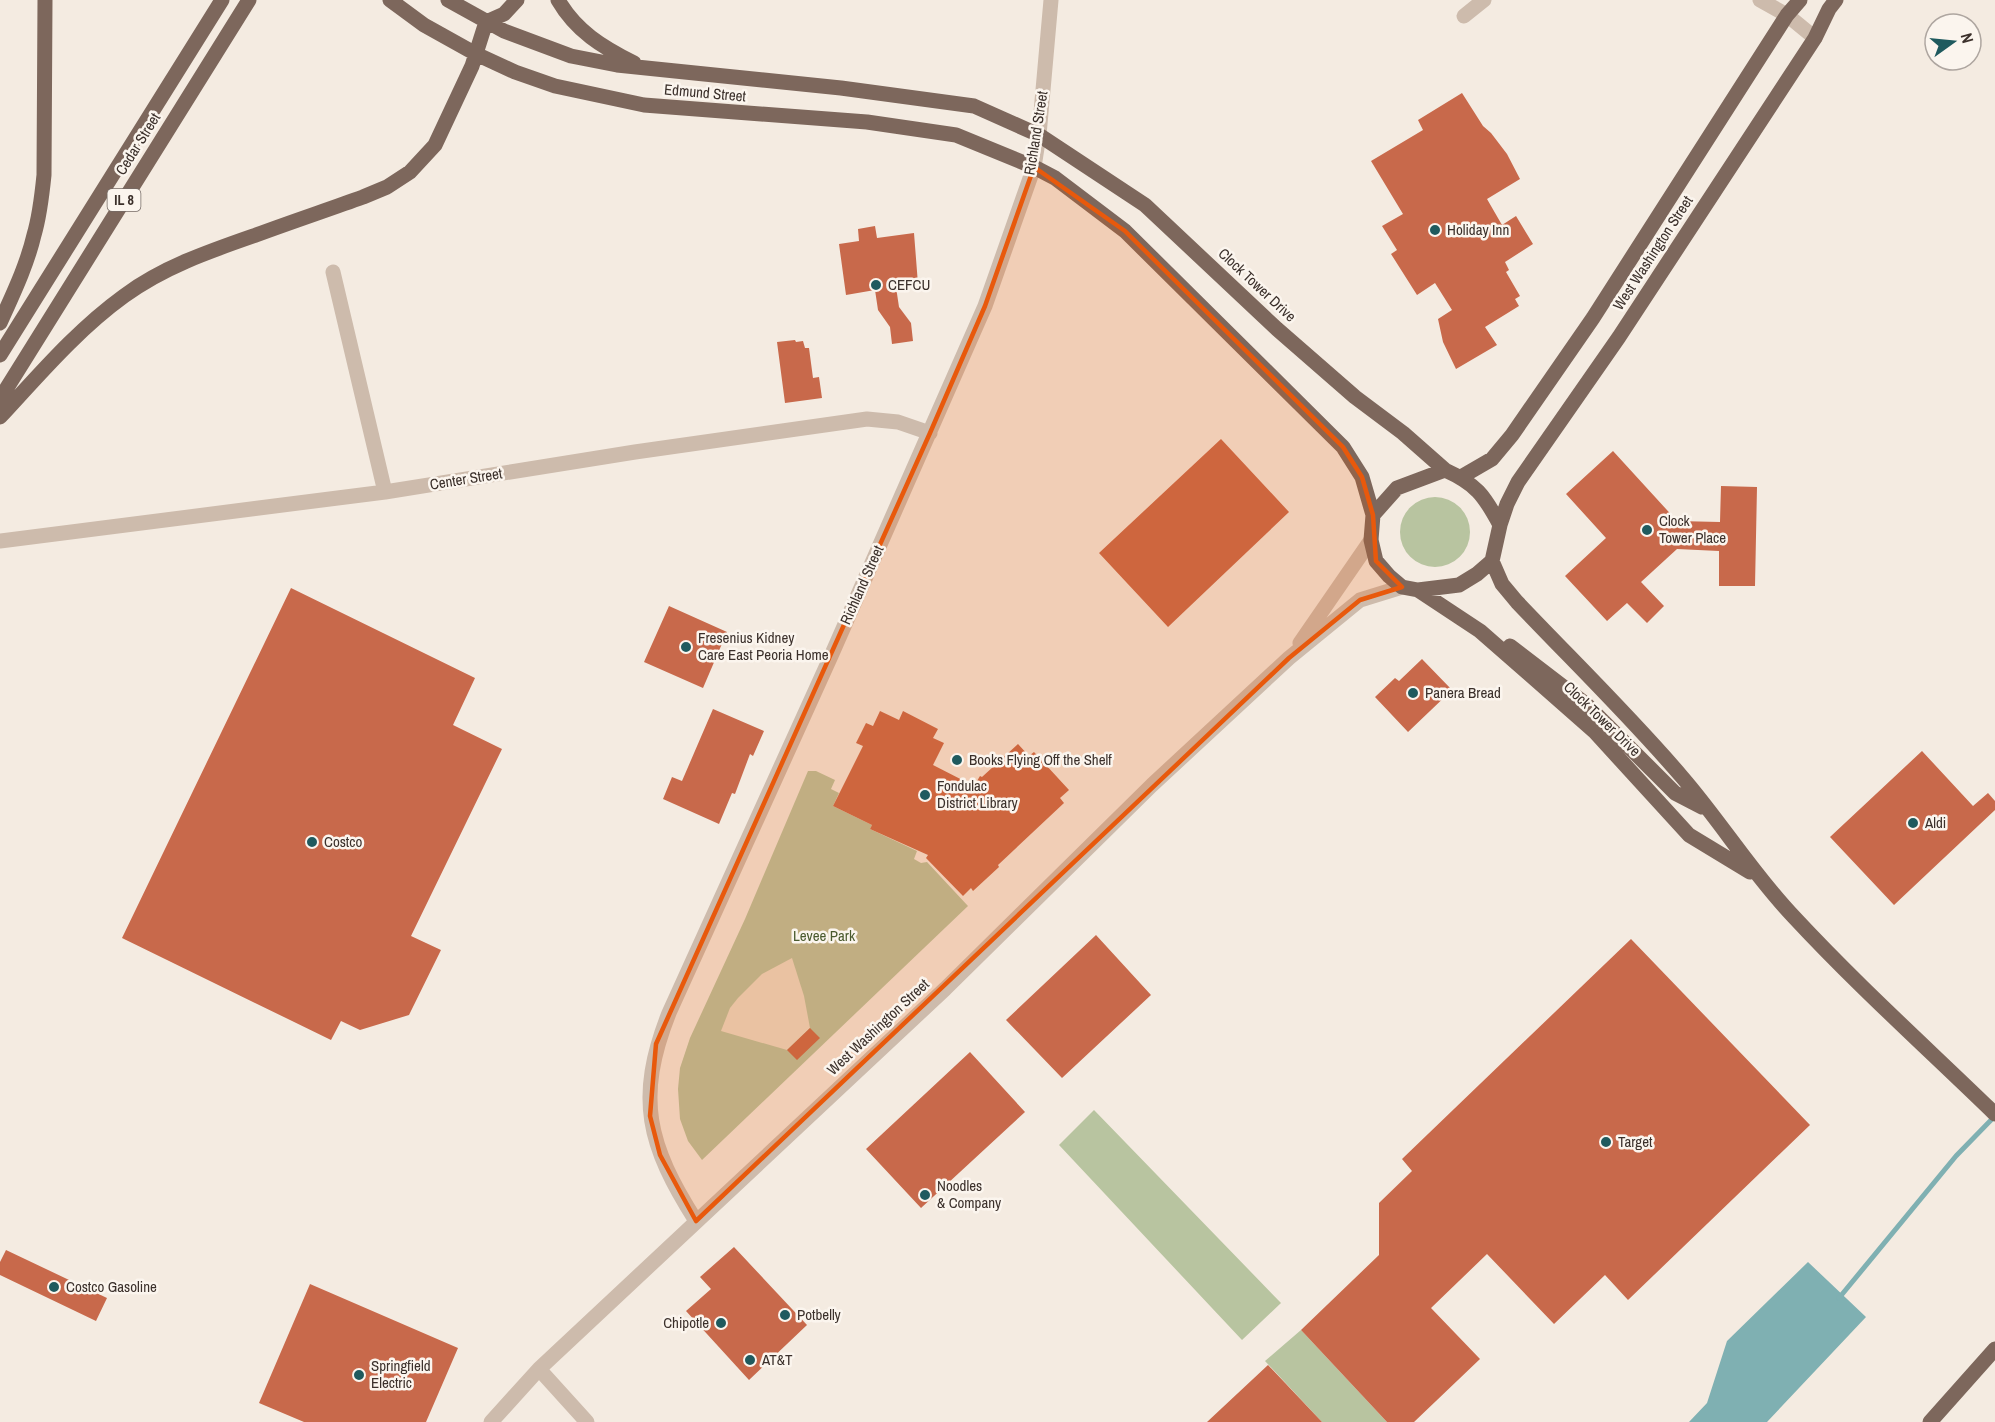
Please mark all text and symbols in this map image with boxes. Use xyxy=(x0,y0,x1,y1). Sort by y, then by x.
north arrow xyxy=(1923,12,1983,72)
text: N xyxy=(1956,31,1979,46)
street label: Edmund Street xyxy=(663,78,747,107)
street label: Richland Street xyxy=(1019,89,1053,176)
street label: Cedar Street xyxy=(110,108,165,179)
road number: IL 8 xyxy=(108,189,140,211)
street label: West Washington Street xyxy=(1608,191,1698,314)
place label: Holiday Inn xyxy=(1447,219,1509,240)
marker: Holiday Inn xyxy=(1428,223,1442,237)
street label: Clock Tower Drive xyxy=(1214,243,1301,326)
place label: CEFCU xyxy=(888,274,930,295)
marker: CEFCU xyxy=(869,278,883,292)
street label: Center Street xyxy=(428,462,504,495)
place label: Clock Tower Place xyxy=(1659,510,1726,548)
marker: Clock Tower Place xyxy=(1640,523,1654,537)
street label: Richland Street xyxy=(835,541,889,628)
place label: Fresenius Kidney Care East Peoria Home xyxy=(698,627,829,665)
marker: Fresenius Kidney Care East Peoria Home xyxy=(679,640,693,654)
street label: Clock Tower Drive xyxy=(1559,677,1646,761)
place label: Panera Bread xyxy=(1425,682,1501,703)
marker: Panera Bread xyxy=(1406,686,1420,700)
place label: Books Flying Off the Shelf xyxy=(969,749,1112,770)
marker: Books Flying Off the Shelf xyxy=(950,753,964,767)
place label: Fondulac District Library xyxy=(937,775,1019,813)
marker: Fondulac District Library xyxy=(918,788,932,802)
place label: Aldi xyxy=(1924,812,1946,833)
marker: Aldi xyxy=(1906,816,1920,830)
place label: Costco xyxy=(324,831,362,852)
marker: Costco xyxy=(305,835,319,849)
park label: Levee Park xyxy=(793,925,856,946)
street label: West Washington Street xyxy=(822,973,934,1080)
place label: Target xyxy=(1618,1131,1653,1152)
marker: Target xyxy=(1599,1135,1613,1149)
place label: Noodles & Company xyxy=(937,1175,1002,1213)
marker: Noodles & Company xyxy=(918,1188,932,1202)
place label: Costco Gasoline xyxy=(66,1276,157,1297)
marker: Costco Gasoline xyxy=(47,1280,61,1294)
place label: Potbelly xyxy=(797,1304,842,1325)
marker: Potbelly xyxy=(778,1308,792,1322)
place label: Chipotle xyxy=(663,1312,709,1333)
marker: Chipotle xyxy=(714,1316,728,1330)
place label: AT&T xyxy=(761,1349,793,1370)
marker: AT&T xyxy=(743,1353,757,1367)
place label: Springfield Electric xyxy=(371,1355,431,1393)
marker: Springfield Electric xyxy=(352,1368,366,1382)

